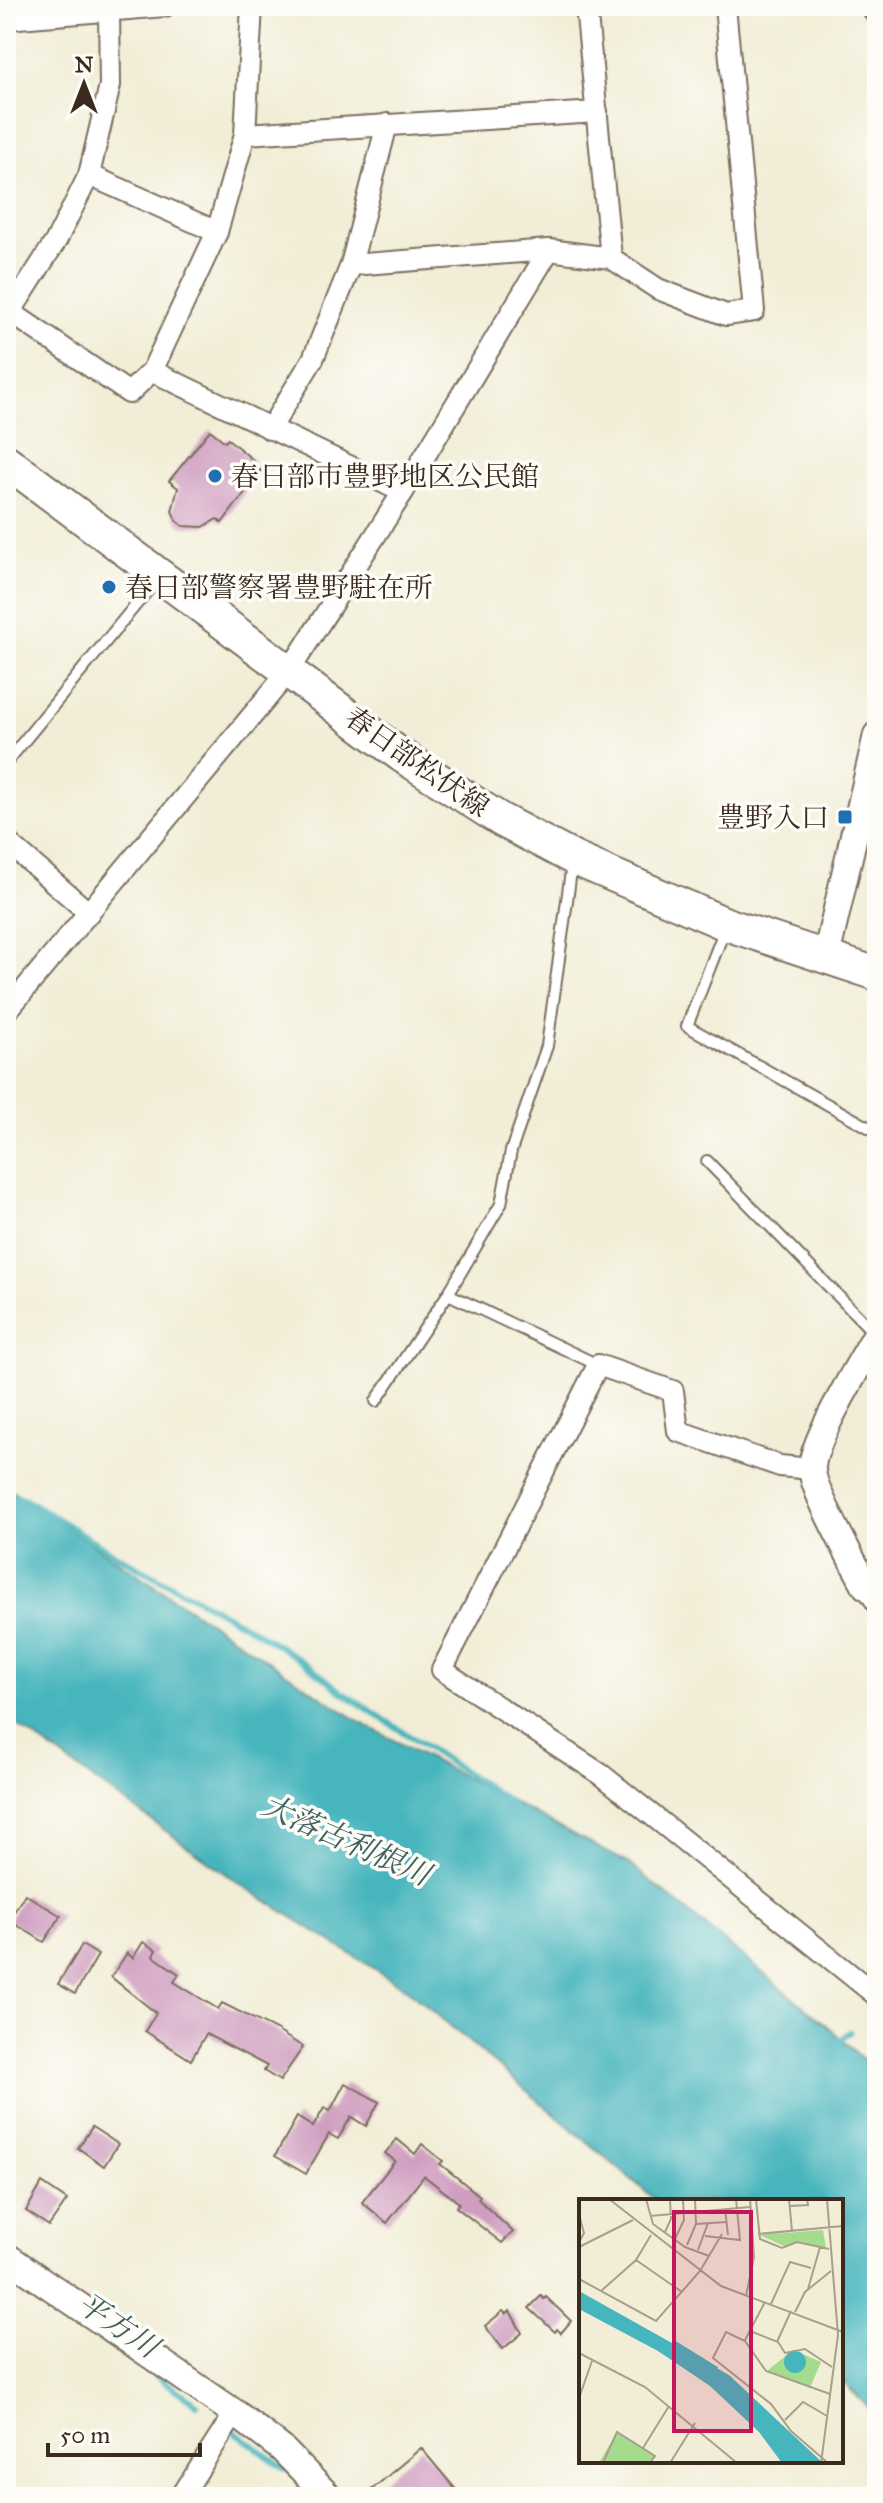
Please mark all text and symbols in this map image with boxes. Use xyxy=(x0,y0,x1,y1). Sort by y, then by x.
north arrow xyxy=(44,44,124,124)
text: N xyxy=(75,51,94,78)
place label: 春日部市豊野地区公民館 xyxy=(231,459,539,494)
marker: 春日部市豊野地区公民館 xyxy=(206,467,224,485)
place label: 春日部警察署豊野駐在所 xyxy=(125,570,433,605)
marker: 春日部警察署豊野駐在所 xyxy=(100,578,118,596)
street label: 春日部松伏線 xyxy=(338,699,496,825)
place label: 豊野入口 xyxy=(717,800,829,835)
marker: 豊野入口 xyxy=(836,808,854,826)
water label: 大落古利根川 xyxy=(256,1787,438,1894)
inset map xyxy=(579,2199,843,2463)
water label: 平方川 xyxy=(71,2285,168,2367)
scale bar xyxy=(48,2407,200,2457)
text: 50 m xyxy=(60,2420,110,2450)

